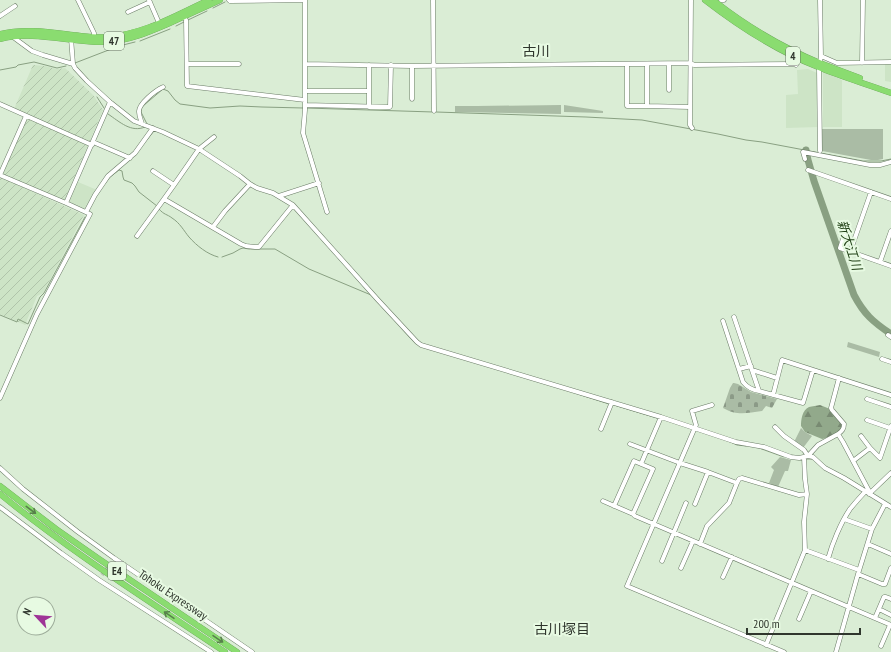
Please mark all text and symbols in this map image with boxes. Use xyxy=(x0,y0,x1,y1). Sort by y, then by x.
road number: 47 xyxy=(104,32,124,50)
district label: 古川 xyxy=(522,42,550,60)
road number: 4 xyxy=(786,47,800,65)
water label: 新大江川 xyxy=(833,218,866,274)
one-way arrow xyxy=(25,506,36,514)
road number: E4 xyxy=(108,562,126,580)
street label: Tohoku Expressway xyxy=(136,566,211,624)
north arrow xyxy=(16,596,56,636)
text: N xyxy=(19,606,35,617)
scale bar xyxy=(747,610,860,636)
one-way arrow xyxy=(164,611,175,619)
text: 200 m xyxy=(753,616,780,631)
district label: 古川塚目 xyxy=(534,620,590,638)
one-way arrow xyxy=(213,635,224,643)

